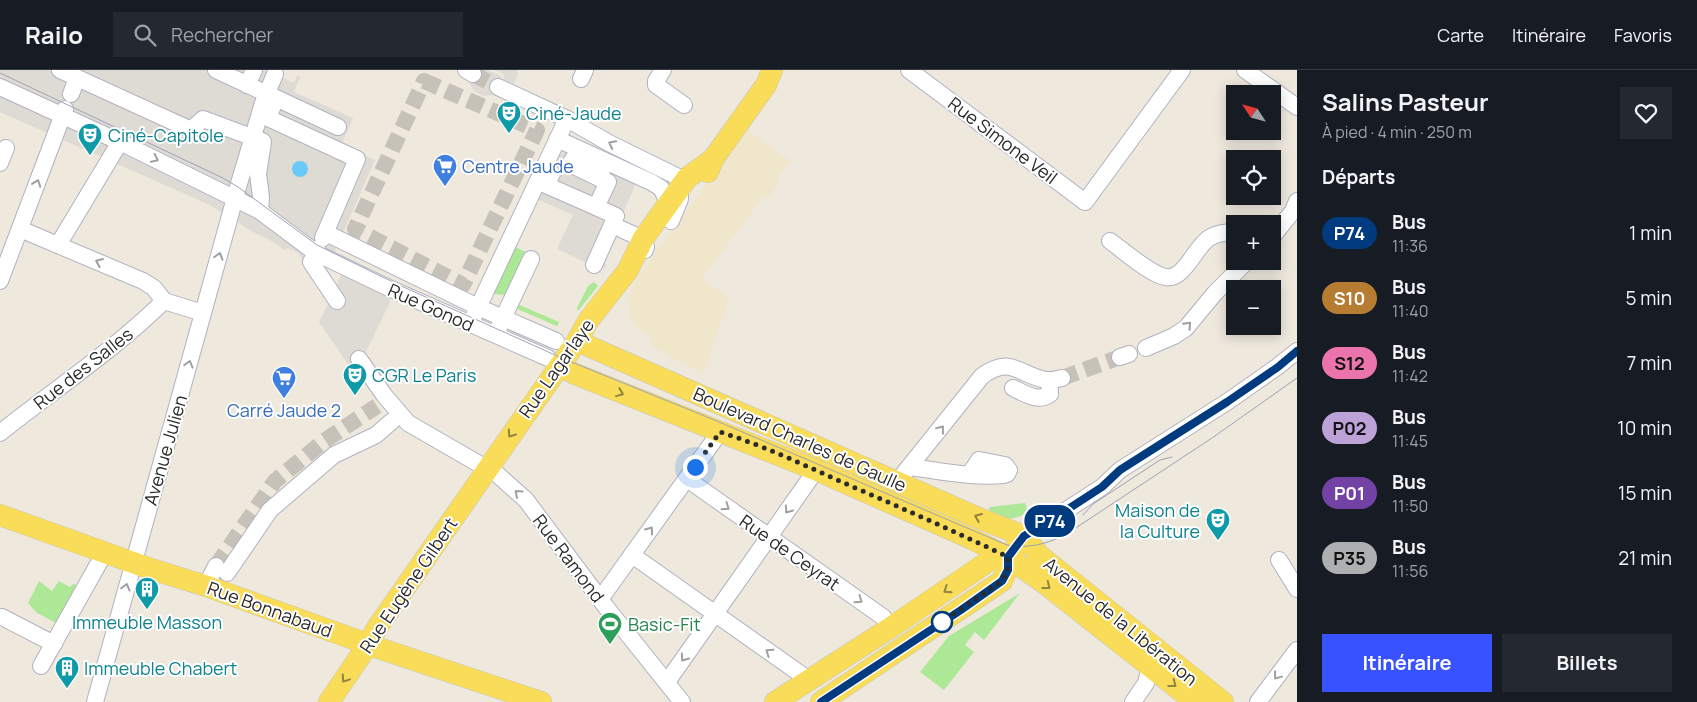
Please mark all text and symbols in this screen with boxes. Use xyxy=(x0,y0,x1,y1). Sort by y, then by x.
search box xyxy=(113,12,463,57)
text: Railo xyxy=(25,18,83,51)
icon: search xyxy=(131,21,159,49)
text: Rechercher xyxy=(171,22,273,48)
text: Carte xyxy=(1437,23,1484,47)
text: Itinéraire xyxy=(1512,23,1586,47)
text: Favoris xyxy=(1614,23,1672,47)
north arrow xyxy=(1226,85,1281,140)
map controls xyxy=(1226,85,1281,335)
text: Salins Pasteur xyxy=(1322,85,1488,118)
button: heart xyxy=(1620,87,1672,139)
street label: Rue Simone Veil xyxy=(944,91,1062,189)
theatre icon: Ciné-Jaude xyxy=(496,100,522,134)
place label: Ciné-Jaude xyxy=(526,101,622,125)
text: À pied · 4 min · 250 m xyxy=(1322,121,1472,143)
theatre icon: Ciné-Capitole xyxy=(77,122,103,156)
place label: Ciné-Capitole xyxy=(108,123,224,147)
one-way arrow xyxy=(608,140,617,150)
button: locate xyxy=(1226,150,1281,205)
one-way arrow xyxy=(150,153,159,163)
supermarket icon: Centre Jaude xyxy=(432,153,458,187)
place label: Centre Jaude xyxy=(462,154,574,178)
text: Départs xyxy=(1322,164,1395,190)
one-way arrow xyxy=(31,179,41,188)
text: Bus xyxy=(1392,209,1426,235)
button: + xyxy=(1226,215,1281,270)
text: 1 min xyxy=(1629,220,1672,246)
text: P74 xyxy=(1334,221,1365,245)
text: 11:36 xyxy=(1392,235,1428,257)
one-way arrow xyxy=(214,253,224,261)
one-way arrow xyxy=(95,257,104,268)
text: Bus xyxy=(1392,274,1426,300)
street label: Rue Gonod xyxy=(384,277,478,337)
button: − xyxy=(1226,280,1281,335)
text: 5 min xyxy=(1625,285,1672,311)
text: S10 xyxy=(1334,286,1365,310)
text: 11:40 xyxy=(1392,300,1428,322)
street label: Rue Lagarlaye xyxy=(513,314,599,422)
one-way arrow xyxy=(1182,321,1191,330)
street label: Rue des Salles xyxy=(28,322,138,414)
text: Bus xyxy=(1392,339,1426,365)
text: 7 min xyxy=(1627,350,1672,376)
text: S12 xyxy=(1334,351,1365,375)
one-way arrow xyxy=(184,360,194,368)
theatre icon: CGR Le Paris xyxy=(342,362,368,396)
place label: CGR Le Paris xyxy=(372,363,476,387)
supermarket icon: Carré Jaude 2 xyxy=(271,365,297,399)
text: 11:42 xyxy=(1392,365,1428,387)
street label: Boulevard Charles de Gaulle xyxy=(690,381,910,497)
one-way arrow xyxy=(615,386,624,397)
street label: Avenue Julien xyxy=(138,392,192,508)
place label: Carré Jaude 2 xyxy=(227,398,341,422)
text: Bus xyxy=(1392,404,1426,430)
text: 10 min xyxy=(1617,415,1672,441)
text: P02 xyxy=(1332,416,1367,440)
one-way arrow xyxy=(935,425,944,434)
one-way arrow xyxy=(508,428,517,438)
text: 11:45 xyxy=(1392,430,1428,452)
your location xyxy=(683,455,708,480)
text: Bus xyxy=(1392,469,1426,495)
text: 15 min xyxy=(1618,480,1672,506)
text: P01 xyxy=(1334,481,1365,505)
one-way arrow xyxy=(515,490,524,499)
text: 11:50 xyxy=(1392,495,1428,517)
place label: Maison de la Culture xyxy=(1115,498,1200,543)
one-way arrow xyxy=(721,501,730,510)
one-way arrow xyxy=(785,505,794,514)
line badge: P74 xyxy=(1021,505,1079,537)
theatre icon: Maison de la Culture xyxy=(1205,507,1231,541)
street label: Rue Ramond xyxy=(528,509,610,607)
street label: Rue de Ceyrat xyxy=(735,509,845,595)
text: P74 xyxy=(1034,509,1066,533)
street label: Rue Eugène Gilbert xyxy=(354,512,462,658)
one-way arrow xyxy=(974,513,983,524)
one-way arrow xyxy=(644,526,653,536)
text: Bus xyxy=(1392,534,1426,560)
text: 21 min xyxy=(1618,545,1672,571)
text: P35 xyxy=(1333,546,1366,570)
street label: Avenue de la Libération xyxy=(1039,551,1203,691)
text: 11:56 xyxy=(1392,560,1428,582)
street label: Rue Bonnabaud xyxy=(204,575,336,643)
building icon: Immeuble Masson xyxy=(134,576,160,610)
one-way arrow xyxy=(1041,580,1050,588)
one-way arrow xyxy=(120,583,131,592)
one-way arrow xyxy=(943,584,952,593)
one-way arrow xyxy=(853,594,863,603)
place label: Immeuble Masson xyxy=(72,610,222,634)
sports icon: Basic-Fit xyxy=(597,611,623,645)
unlabelled marker xyxy=(931,611,953,633)
place label: Basic-Fit xyxy=(628,612,701,636)
button: Itinéraire xyxy=(1322,634,1492,692)
button: Billets xyxy=(1502,634,1672,692)
one-way arrow xyxy=(765,649,775,658)
one-way arrow xyxy=(681,652,690,661)
building icon: Immeuble Chabert xyxy=(54,655,80,689)
place label: Immeuble Chabert xyxy=(84,656,237,680)
one-way arrow xyxy=(1275,670,1283,679)
one-way arrow xyxy=(342,673,351,682)
one-way arrow xyxy=(1167,679,1176,687)

